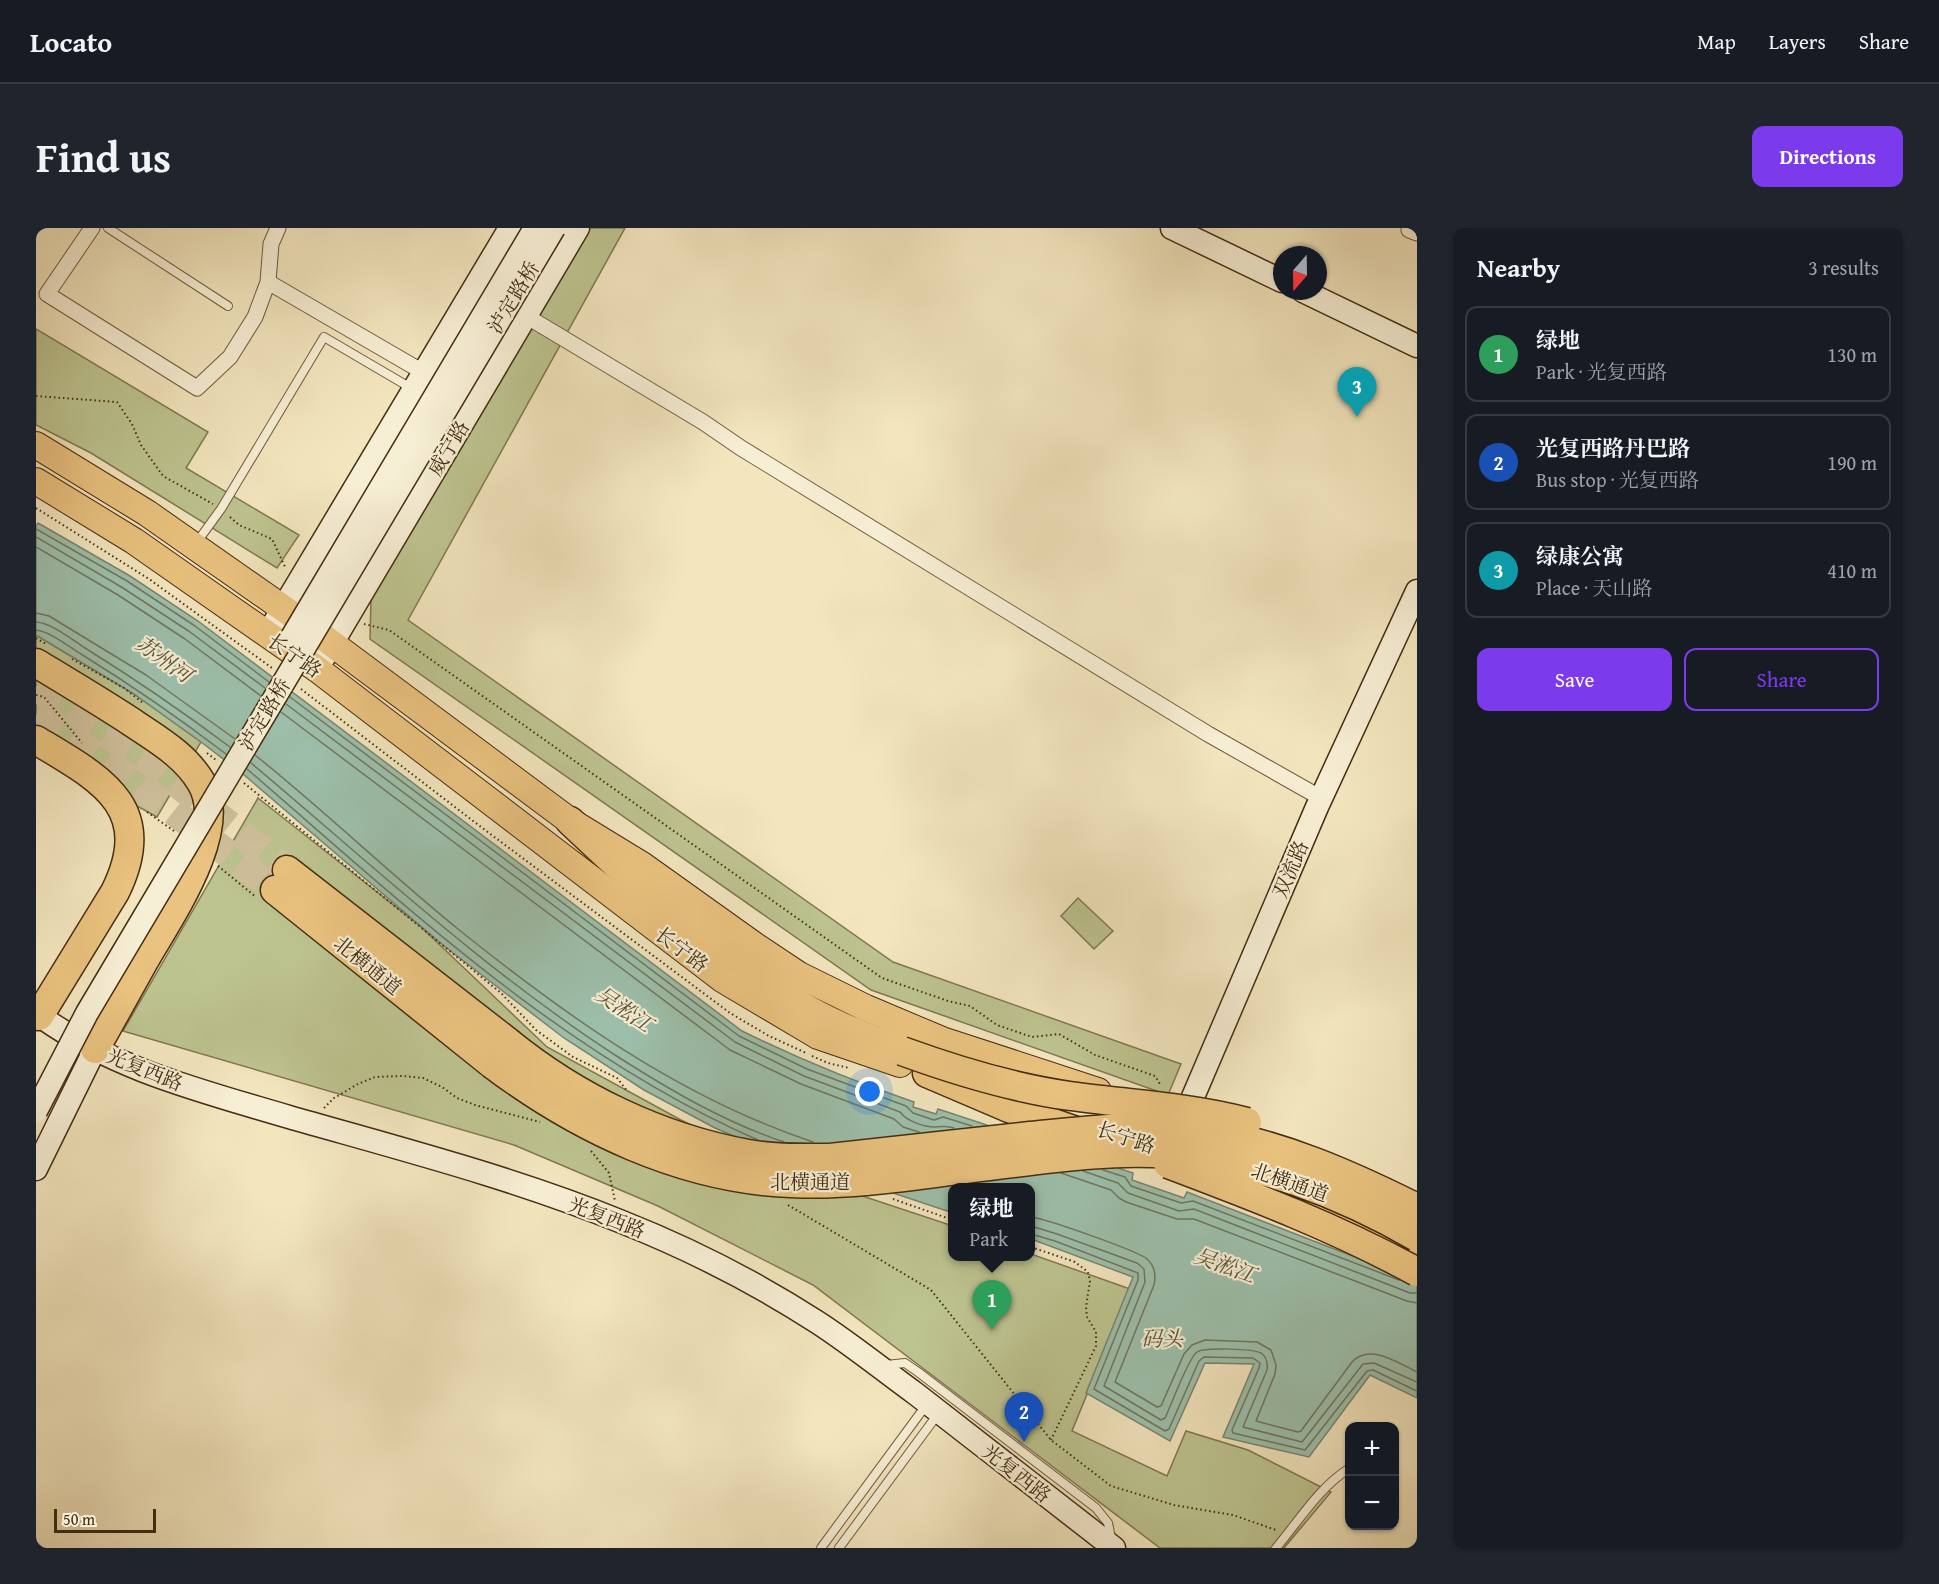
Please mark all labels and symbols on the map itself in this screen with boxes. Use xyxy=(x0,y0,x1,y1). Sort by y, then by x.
north arrow xyxy=(1273,246,1327,300)
street label: 泸定路桥 xyxy=(480,255,546,339)
pin: 3 xyxy=(1338,368,1376,417)
street label: 威宁路 xyxy=(420,415,476,481)
street label: 长宁路 xyxy=(262,626,328,684)
water label: 苏州河 xyxy=(129,628,202,692)
street label: 泸定路桥 xyxy=(231,672,297,756)
street label: 双流路 xyxy=(1265,836,1315,902)
street label: 长宁路 xyxy=(649,919,715,979)
street label: 北横通道 xyxy=(328,929,408,1001)
water label: 吴淞江 xyxy=(589,979,661,1041)
street label: 光复西路 xyxy=(102,1041,188,1097)
your location xyxy=(855,1077,884,1106)
street label: 长宁路 xyxy=(1093,1114,1159,1160)
street label: 北横通道 xyxy=(1247,1155,1333,1209)
street label: 北横通道 xyxy=(770,1167,850,1196)
street label: 光复西路 xyxy=(564,1189,650,1245)
water label: 吴淞江 xyxy=(1190,1240,1263,1291)
pin: 1 xyxy=(972,1280,1012,1330)
water label: 码头 xyxy=(1141,1323,1184,1354)
pin: 2 xyxy=(1004,1392,1044,1442)
street label: 光复西路 xyxy=(977,1437,1057,1509)
scale bar xyxy=(54,1506,156,1534)

